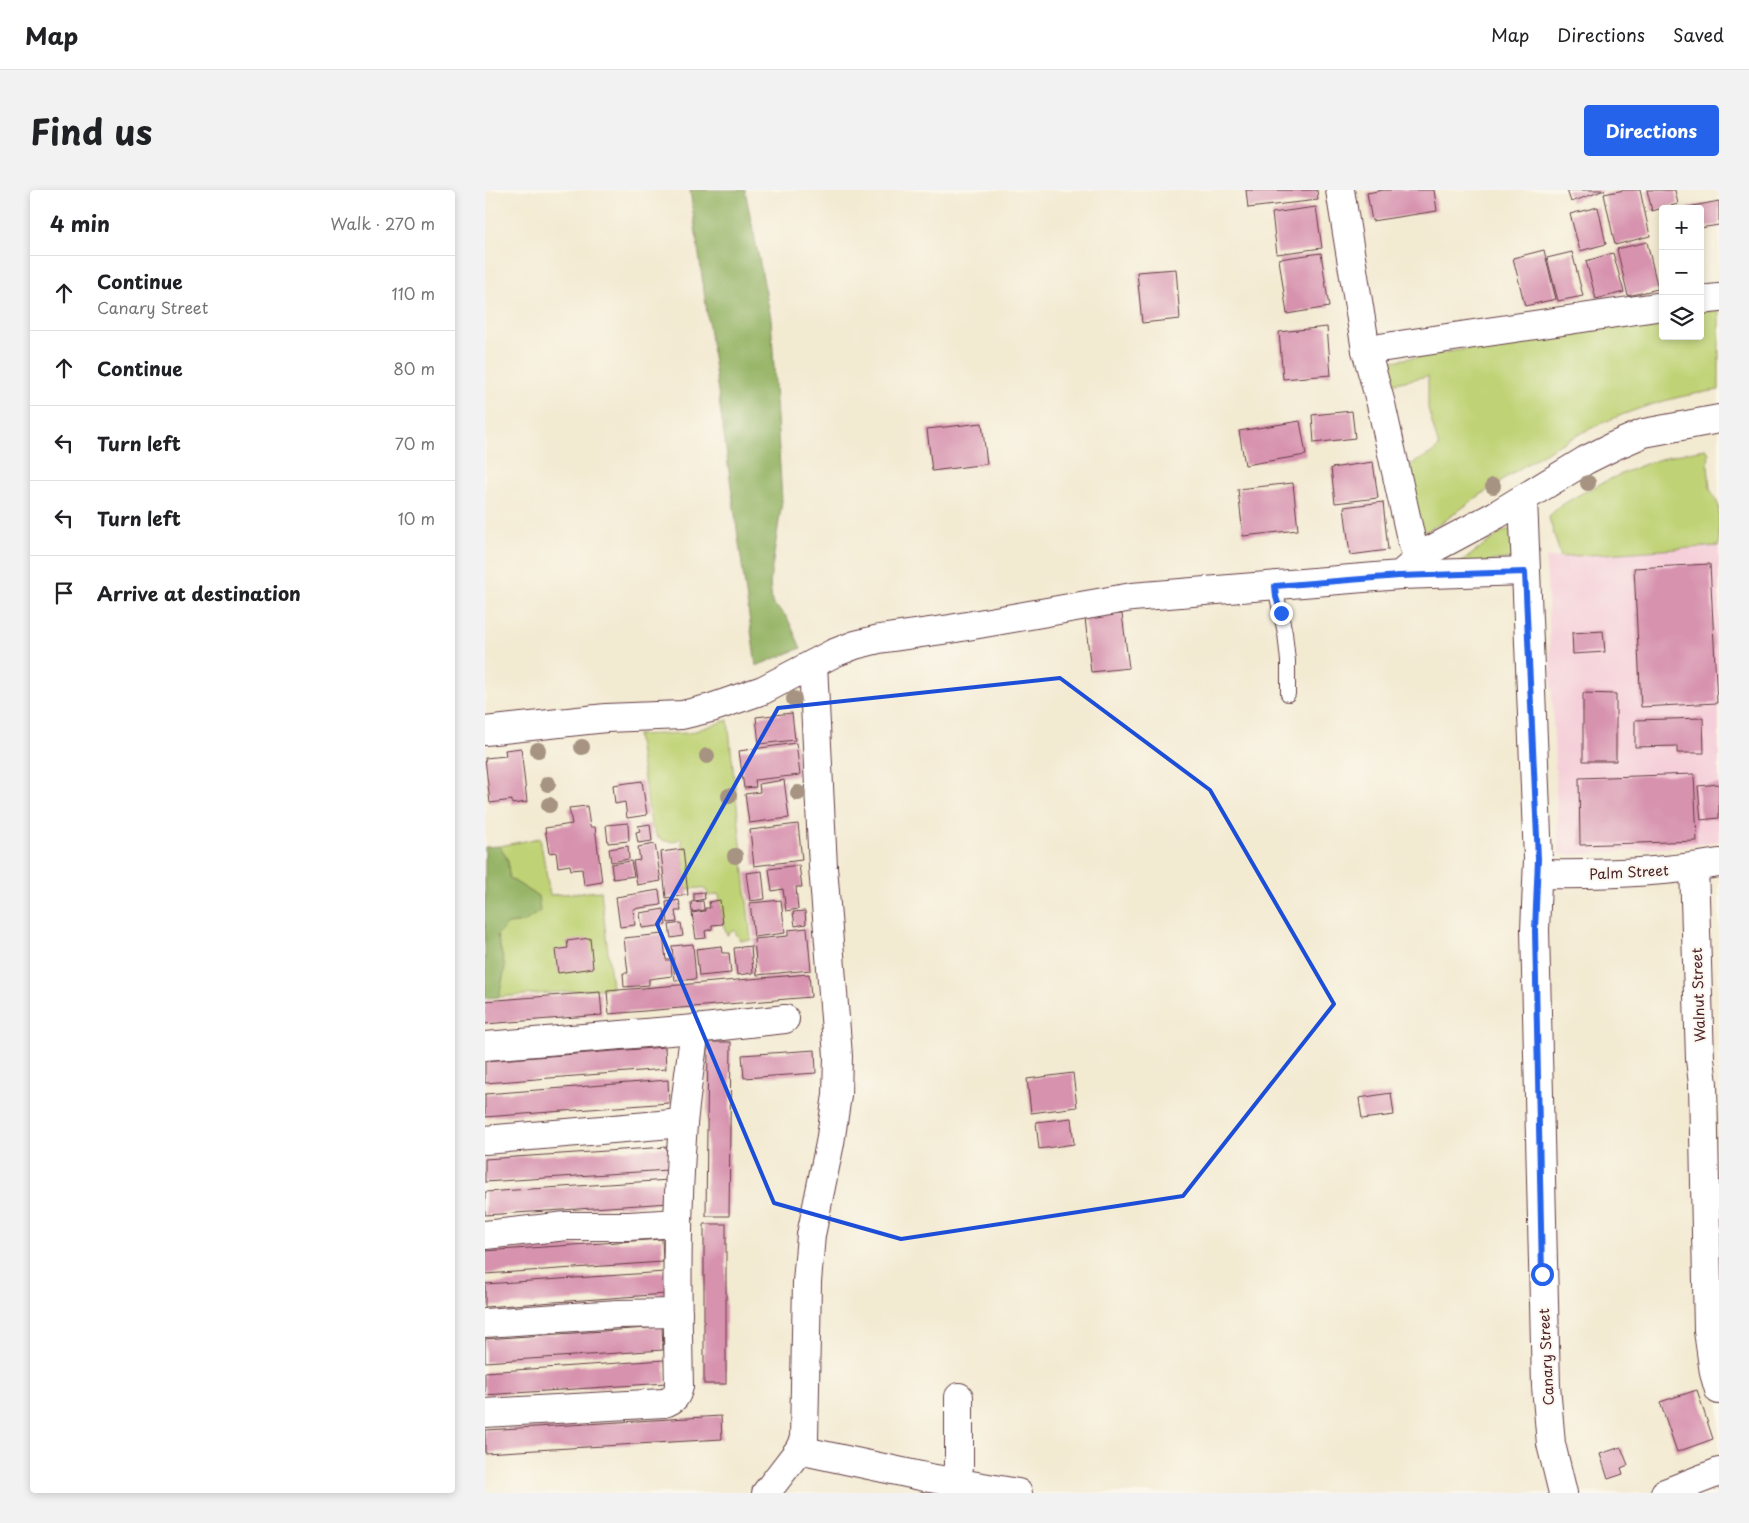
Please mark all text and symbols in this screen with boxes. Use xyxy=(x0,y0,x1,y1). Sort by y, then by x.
text: Map xyxy=(25,17,78,53)
text: Map xyxy=(1491,21,1529,48)
text: Directions xyxy=(1557,21,1645,48)
text: Saved xyxy=(1673,21,1724,48)
text: Find us xyxy=(30,104,152,157)
button: Directions xyxy=(1584,105,1719,156)
map controls xyxy=(1659,205,1704,340)
button: + xyxy=(1659,205,1704,250)
text: 4 min xyxy=(50,207,110,239)
text: Walk · 270 m xyxy=(331,211,435,235)
button: − xyxy=(1659,250,1704,295)
text: Continue xyxy=(97,267,183,295)
icon: ahead xyxy=(50,279,78,307)
text: 110 m xyxy=(392,281,435,305)
text: Canary Street xyxy=(97,295,208,319)
button: layers xyxy=(1659,295,1704,340)
icon: ahead xyxy=(50,354,78,382)
text: Continue xyxy=(97,354,183,382)
text: 80 m xyxy=(393,356,435,380)
icon: left xyxy=(50,429,78,457)
text: Turn left xyxy=(97,429,181,457)
text: 70 m xyxy=(395,431,435,455)
icon: left xyxy=(50,504,78,532)
text: Turn left xyxy=(97,504,181,532)
text: 10 m xyxy=(398,506,435,530)
icon: arrive xyxy=(50,579,78,607)
text: Arrive at destination xyxy=(97,579,301,607)
route end xyxy=(1270,602,1293,625)
street label: Palm Street xyxy=(1589,859,1670,885)
street label: Walnut Street xyxy=(1686,947,1710,1043)
route start xyxy=(1531,1263,1554,1286)
street label: Canary Street xyxy=(1533,1308,1559,1406)

